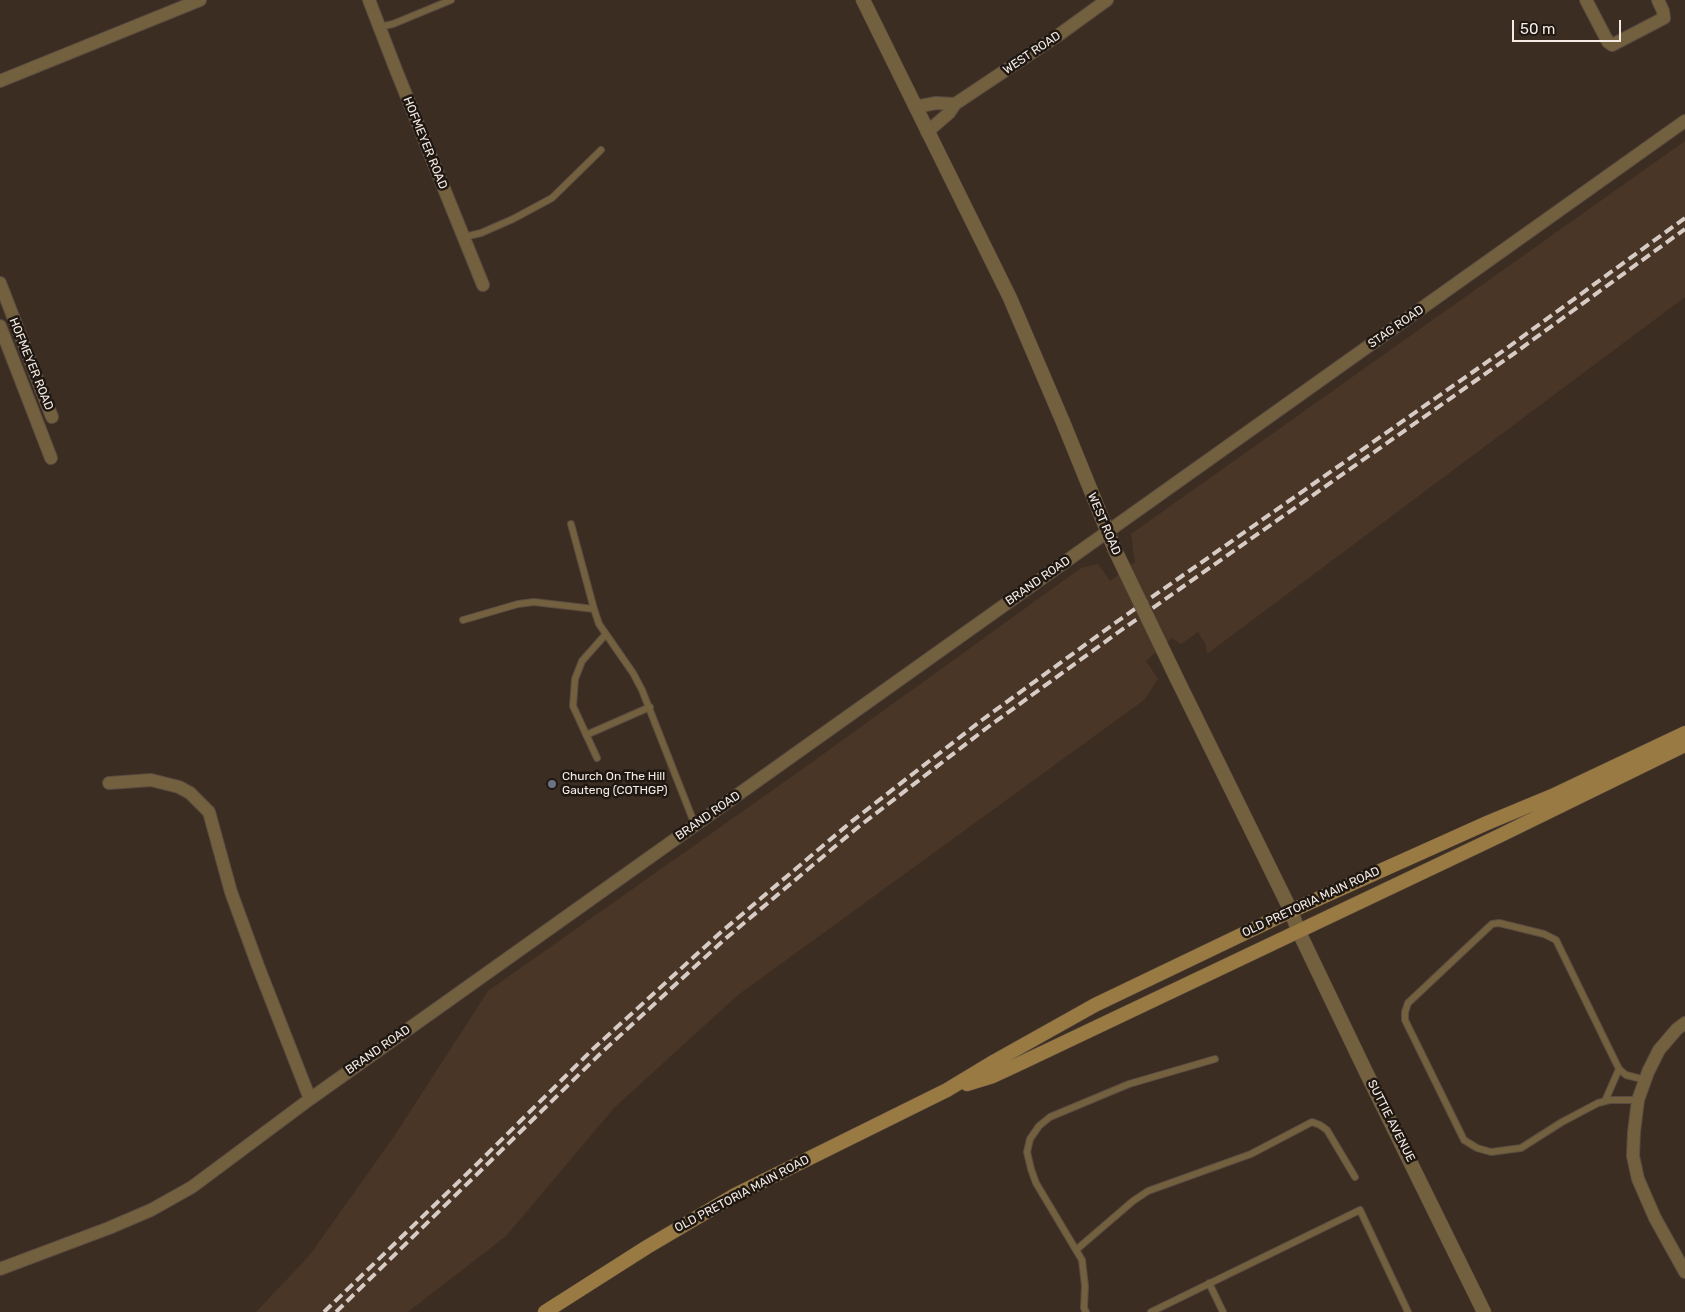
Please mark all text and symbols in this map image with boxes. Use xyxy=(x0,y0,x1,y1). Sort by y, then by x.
scale bar xyxy=(1515,10,1624,42)
text: 50 m xyxy=(1520,20,1555,38)
street label: WEST ROAD xyxy=(1001,29,1063,77)
street label: HOFMEYER ROAD xyxy=(400,95,450,191)
street label: STAG ROAD xyxy=(1365,303,1427,351)
street label: HOFMEYER ROAD xyxy=(6,316,56,412)
street label: WEST ROAD xyxy=(1084,491,1124,557)
street label: BRAND ROAD xyxy=(1003,553,1073,609)
place label: Church On The Hill Gauteng (COTHGP) xyxy=(562,770,668,798)
marker: Church On The Hill Gauteng (COTHGP) xyxy=(546,778,558,790)
street label: BRAND ROAD xyxy=(673,788,743,844)
street label: OLD PRETORIA MAIN ROAD xyxy=(1240,864,1382,940)
street label: BRAND ROAD xyxy=(343,1022,413,1078)
street label: SUTTIE AVENUE xyxy=(1364,1078,1418,1164)
street label: OLD PRETORIA MAIN ROAD xyxy=(672,1152,812,1236)

